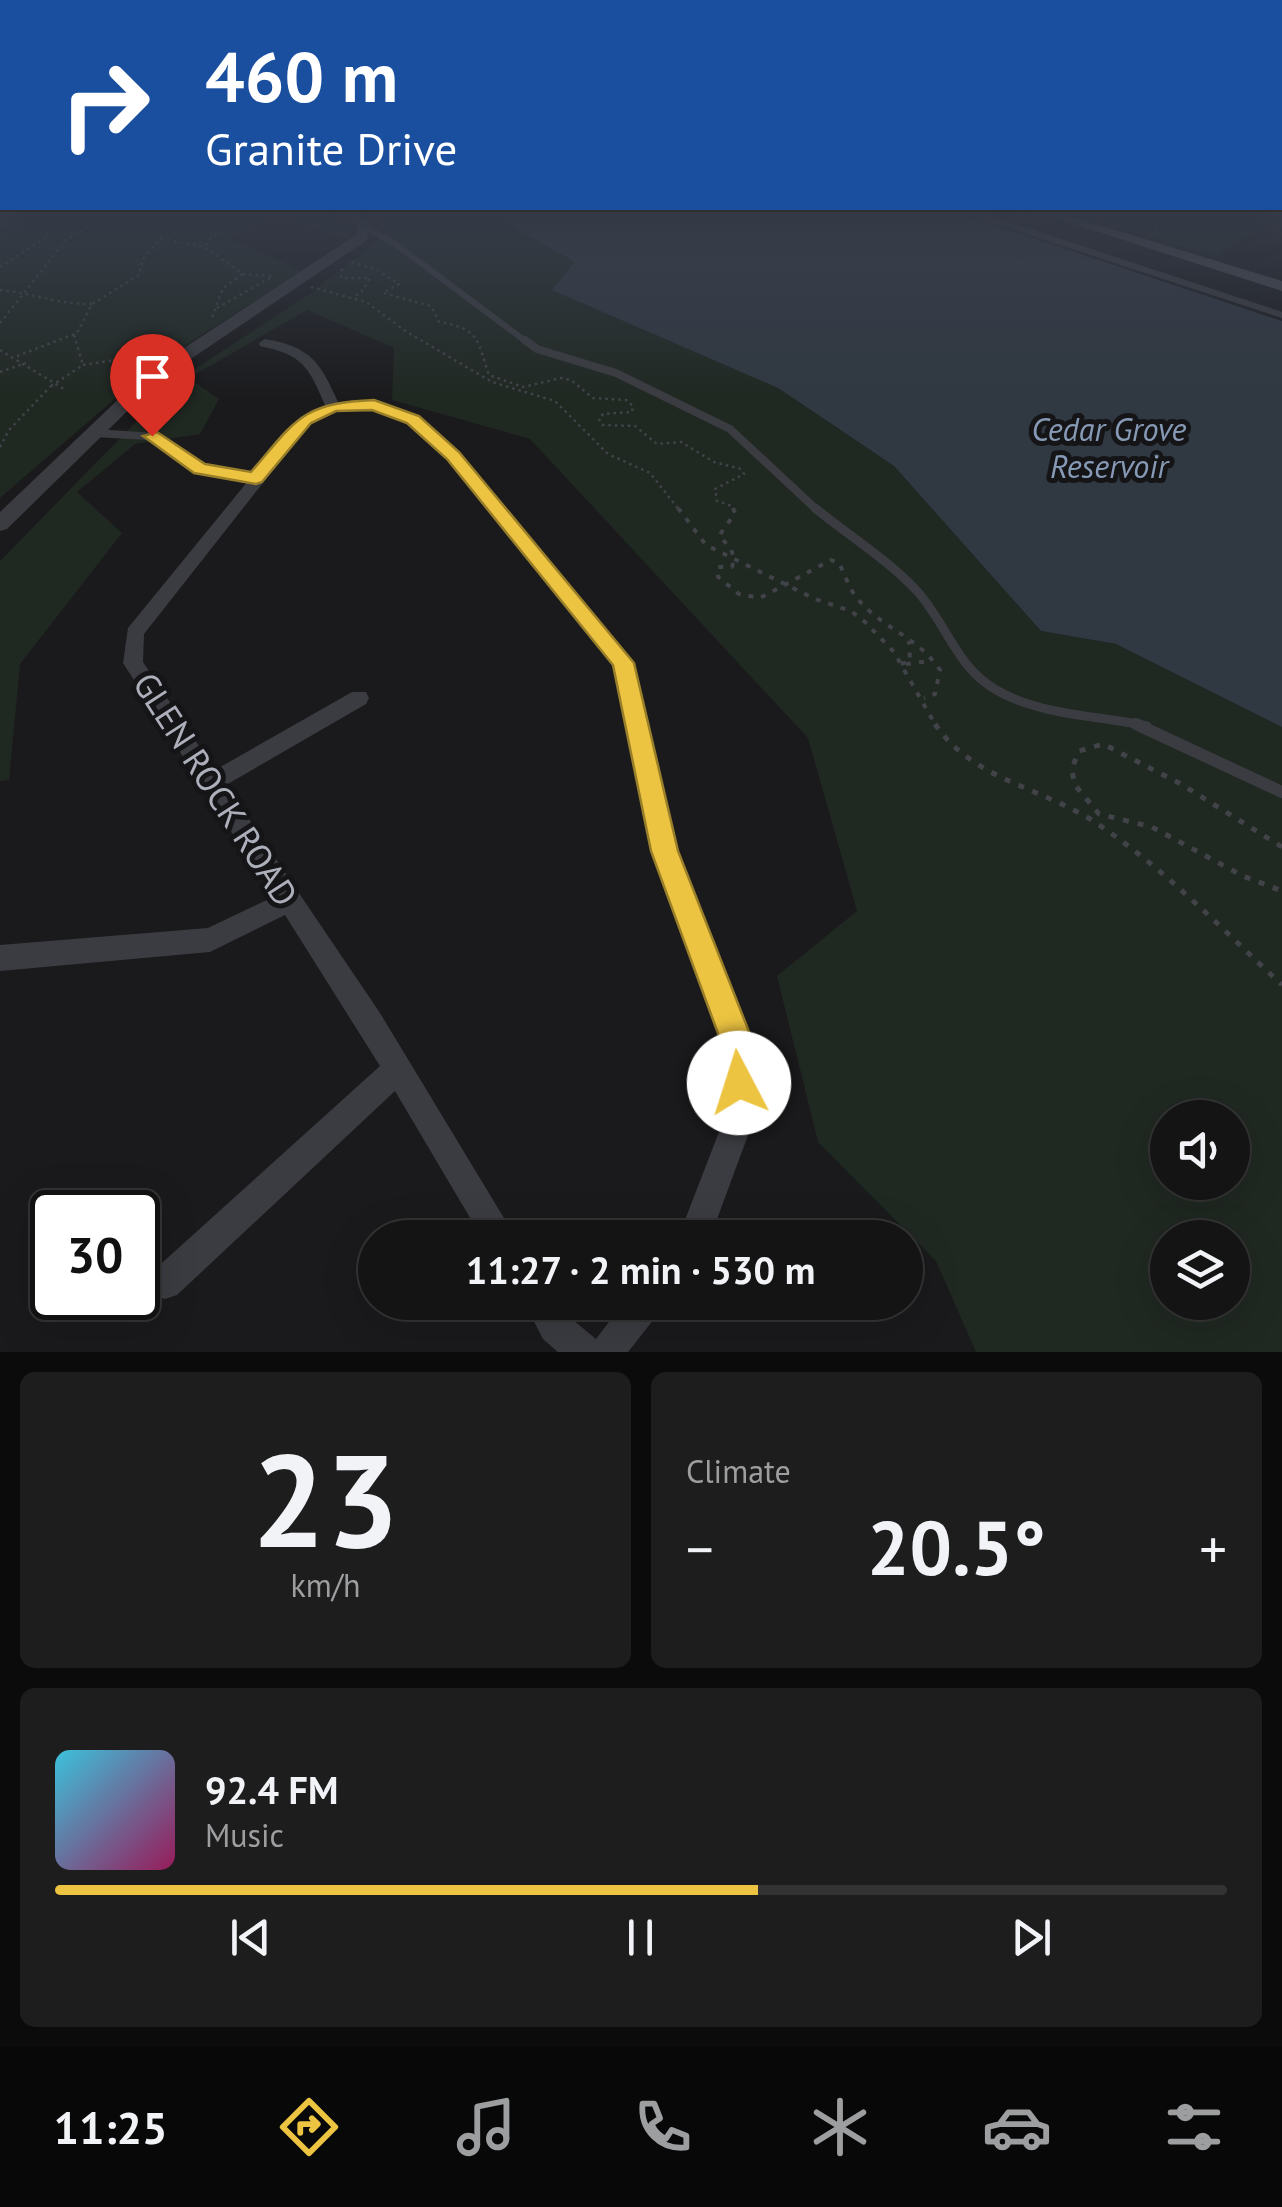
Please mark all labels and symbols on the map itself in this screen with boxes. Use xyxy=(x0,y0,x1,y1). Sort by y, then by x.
pin xyxy=(110,334,195,437)
water label: Cedar Grove Reservoir xyxy=(1032,408,1187,487)
street label: GLEN ROCK ROAD xyxy=(123,663,309,915)
position arrow xyxy=(687,1031,791,1135)
speed limit sign: 30 xyxy=(30,1190,160,1320)

